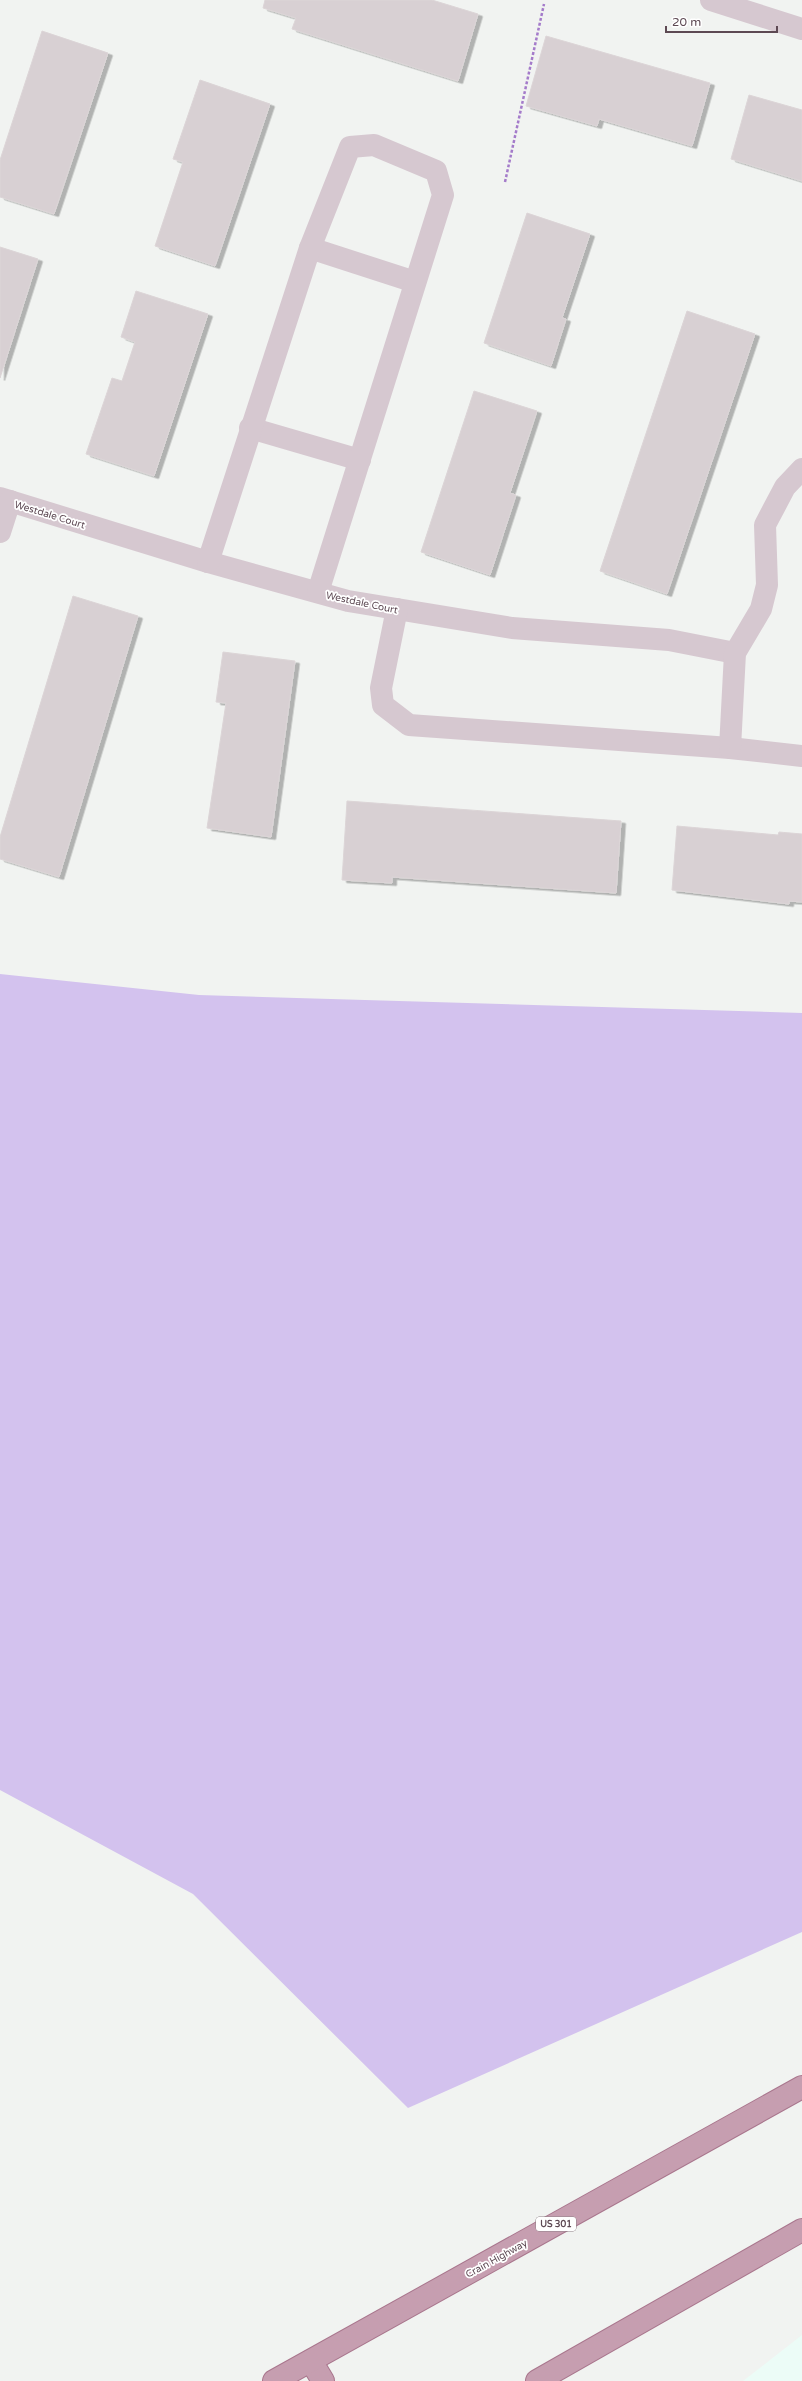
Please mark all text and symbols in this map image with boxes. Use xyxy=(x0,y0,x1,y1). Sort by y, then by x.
scale bar xyxy=(666,8,777,34)
text: 20 m xyxy=(672,15,701,29)
street label: Westdale Court xyxy=(13,499,87,531)
street label: Westdale Court xyxy=(325,590,399,616)
road number: US 301 xyxy=(536,2217,576,2231)
street label: Crain Highway xyxy=(464,2237,530,2281)

